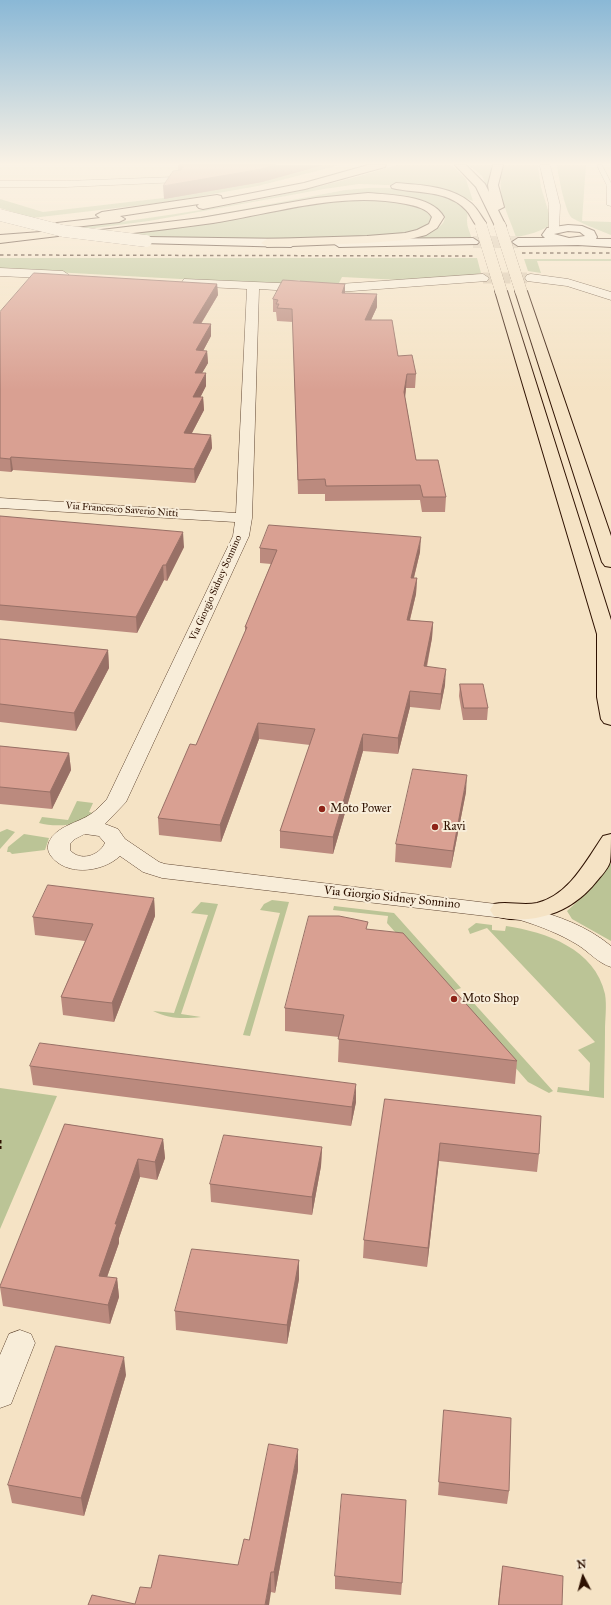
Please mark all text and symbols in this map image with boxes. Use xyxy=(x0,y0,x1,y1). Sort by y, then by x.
street label: Via Francesco Saverio Nitti xyxy=(65,500,179,520)
street label: Via Giorgio Sidney Sonnino xyxy=(187,533,245,643)
place label: Moto Power xyxy=(330,802,391,816)
marker: Moto Power xyxy=(317,804,327,814)
place label: Ravi xyxy=(443,820,466,834)
marker: Ravi xyxy=(430,822,440,832)
street label: Via Giorgio Sidney Sonnino xyxy=(323,884,461,912)
place label: Moto Shop xyxy=(462,992,519,1006)
marker: Moto Shop xyxy=(449,994,459,1004)
north arrow xyxy=(563,1557,603,1597)
text: N xyxy=(576,1558,587,1572)

